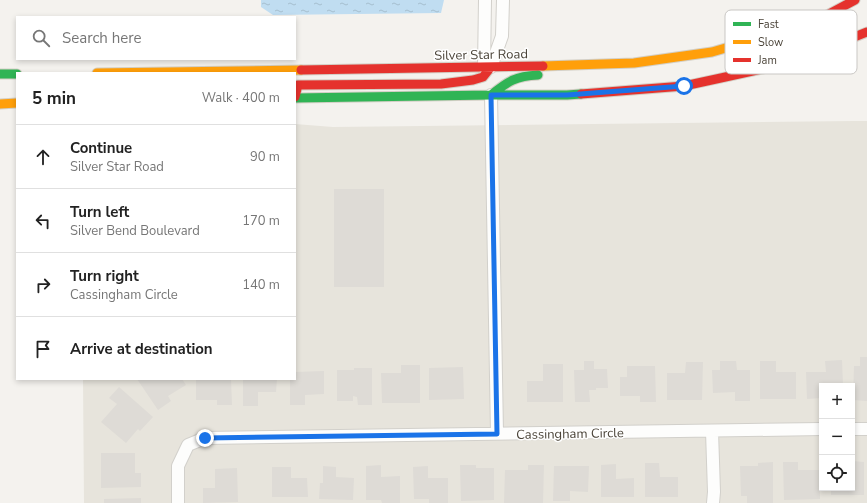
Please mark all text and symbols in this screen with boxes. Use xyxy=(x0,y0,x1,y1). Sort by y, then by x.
legend xyxy=(725,10,857,74)
search box xyxy=(16,16,296,60)
text: Fast xyxy=(758,17,779,32)
icon: search xyxy=(30,27,52,49)
text: Search here xyxy=(62,28,142,48)
text: Slow xyxy=(758,35,783,50)
street label: Silver Star Road xyxy=(434,45,528,65)
text: Jam xyxy=(757,53,777,68)
route start xyxy=(675,77,693,95)
text: 5 min xyxy=(32,87,76,110)
text: Walk · 400 m xyxy=(202,89,280,107)
text: Continue xyxy=(70,138,132,158)
icon: ahead xyxy=(32,146,54,168)
text: 90 m xyxy=(250,148,280,166)
text: Silver Star Road xyxy=(70,158,164,176)
text: Turn left xyxy=(70,202,129,222)
icon: left xyxy=(32,210,54,232)
text: 170 m xyxy=(242,212,280,230)
text: Silver Bend Boulevard xyxy=(70,222,200,240)
text: Turn right xyxy=(70,266,139,286)
icon: right xyxy=(32,274,54,296)
text: 140 m xyxy=(242,276,280,294)
text: Cassingham Circle xyxy=(70,286,178,304)
icon: arrive xyxy=(32,338,54,360)
text: Arrive at destination xyxy=(70,339,213,359)
map controls xyxy=(819,383,855,491)
button: + xyxy=(819,383,855,419)
button: − xyxy=(819,419,855,455)
street label: Cassingham Circle xyxy=(516,424,624,444)
route end xyxy=(196,429,214,447)
button: locate xyxy=(819,455,855,491)

